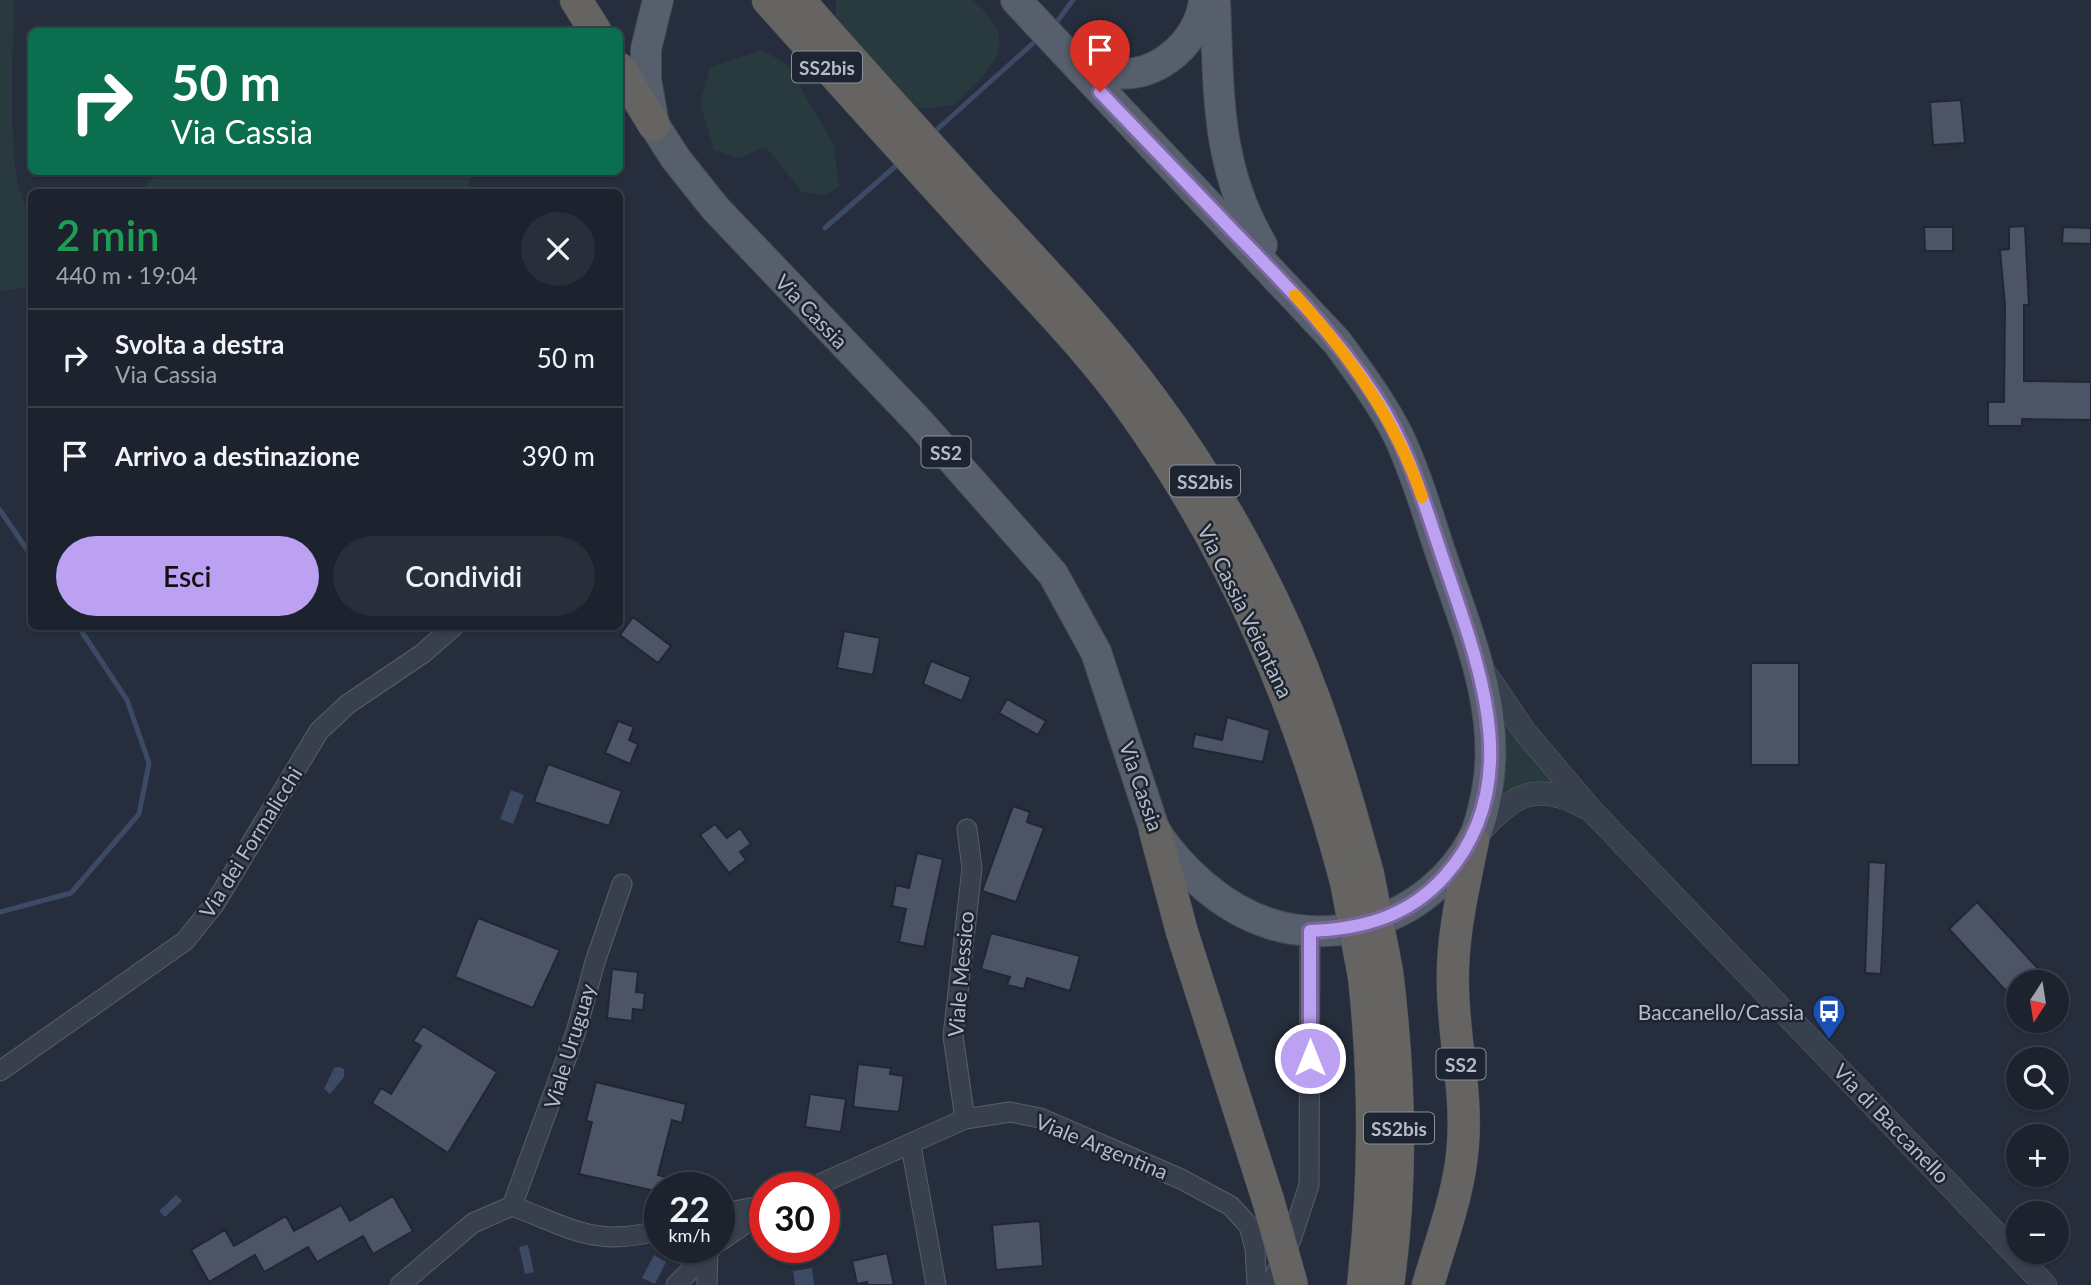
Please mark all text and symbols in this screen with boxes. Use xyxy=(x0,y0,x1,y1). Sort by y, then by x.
pin xyxy=(1070,20,1130,92)
icon: arrive xyxy=(1081,31,1119,69)
road number: SS2bis xyxy=(792,52,862,82)
text: 50 m xyxy=(171,53,281,111)
icon: right xyxy=(56,56,147,147)
text: Via Cassia xyxy=(171,112,313,151)
text: 2 min xyxy=(56,210,160,260)
button: close xyxy=(521,212,595,286)
text: 440 m · 19:04 xyxy=(56,261,198,289)
street label: Via Cassia xyxy=(771,269,853,353)
text: Svolta a destra xyxy=(115,328,285,360)
icon: right xyxy=(56,339,94,377)
text: 50 m xyxy=(537,342,595,374)
text: Via Cassia xyxy=(115,360,217,388)
road number: SS2 xyxy=(922,436,970,467)
icon: arrive xyxy=(56,437,94,475)
text: Arrivo a destinazione xyxy=(115,440,360,472)
text: 390 m xyxy=(522,440,595,472)
road number: SS2bis xyxy=(1170,466,1240,496)
street label: Via Cassia Veientana xyxy=(1193,520,1299,702)
button: Esci xyxy=(56,536,319,616)
button: Condividi xyxy=(333,536,595,616)
street label: Via Cassia xyxy=(1115,738,1169,834)
street label: Via dei Formalicchi xyxy=(194,762,306,922)
street label: Viale Messico xyxy=(942,910,978,1038)
north arrow xyxy=(2006,970,2068,1032)
map controls xyxy=(2006,970,2069,1264)
street label: Viale Uruguay xyxy=(538,980,600,1111)
bus stop icon: Baccanello/Cassia xyxy=(1810,992,1848,1041)
place label: Baccanello/Cassia xyxy=(1638,999,1804,1024)
position arrow xyxy=(1273,1021,1347,1095)
button: search xyxy=(2006,1047,2069,1110)
road number: SS2 xyxy=(1436,1048,1486,1080)
street label: Via di Baccanello xyxy=(1829,1058,1955,1188)
street label: Viale Argentina xyxy=(1032,1108,1172,1184)
road number: SS2bis xyxy=(1364,1112,1434,1144)
button: + xyxy=(2006,1124,2069,1187)
speed limit sign: 30 xyxy=(749,1172,840,1263)
text: 22 xyxy=(669,1187,710,1229)
button: − xyxy=(2006,1201,2069,1264)
text: km/h xyxy=(668,1224,711,1246)

